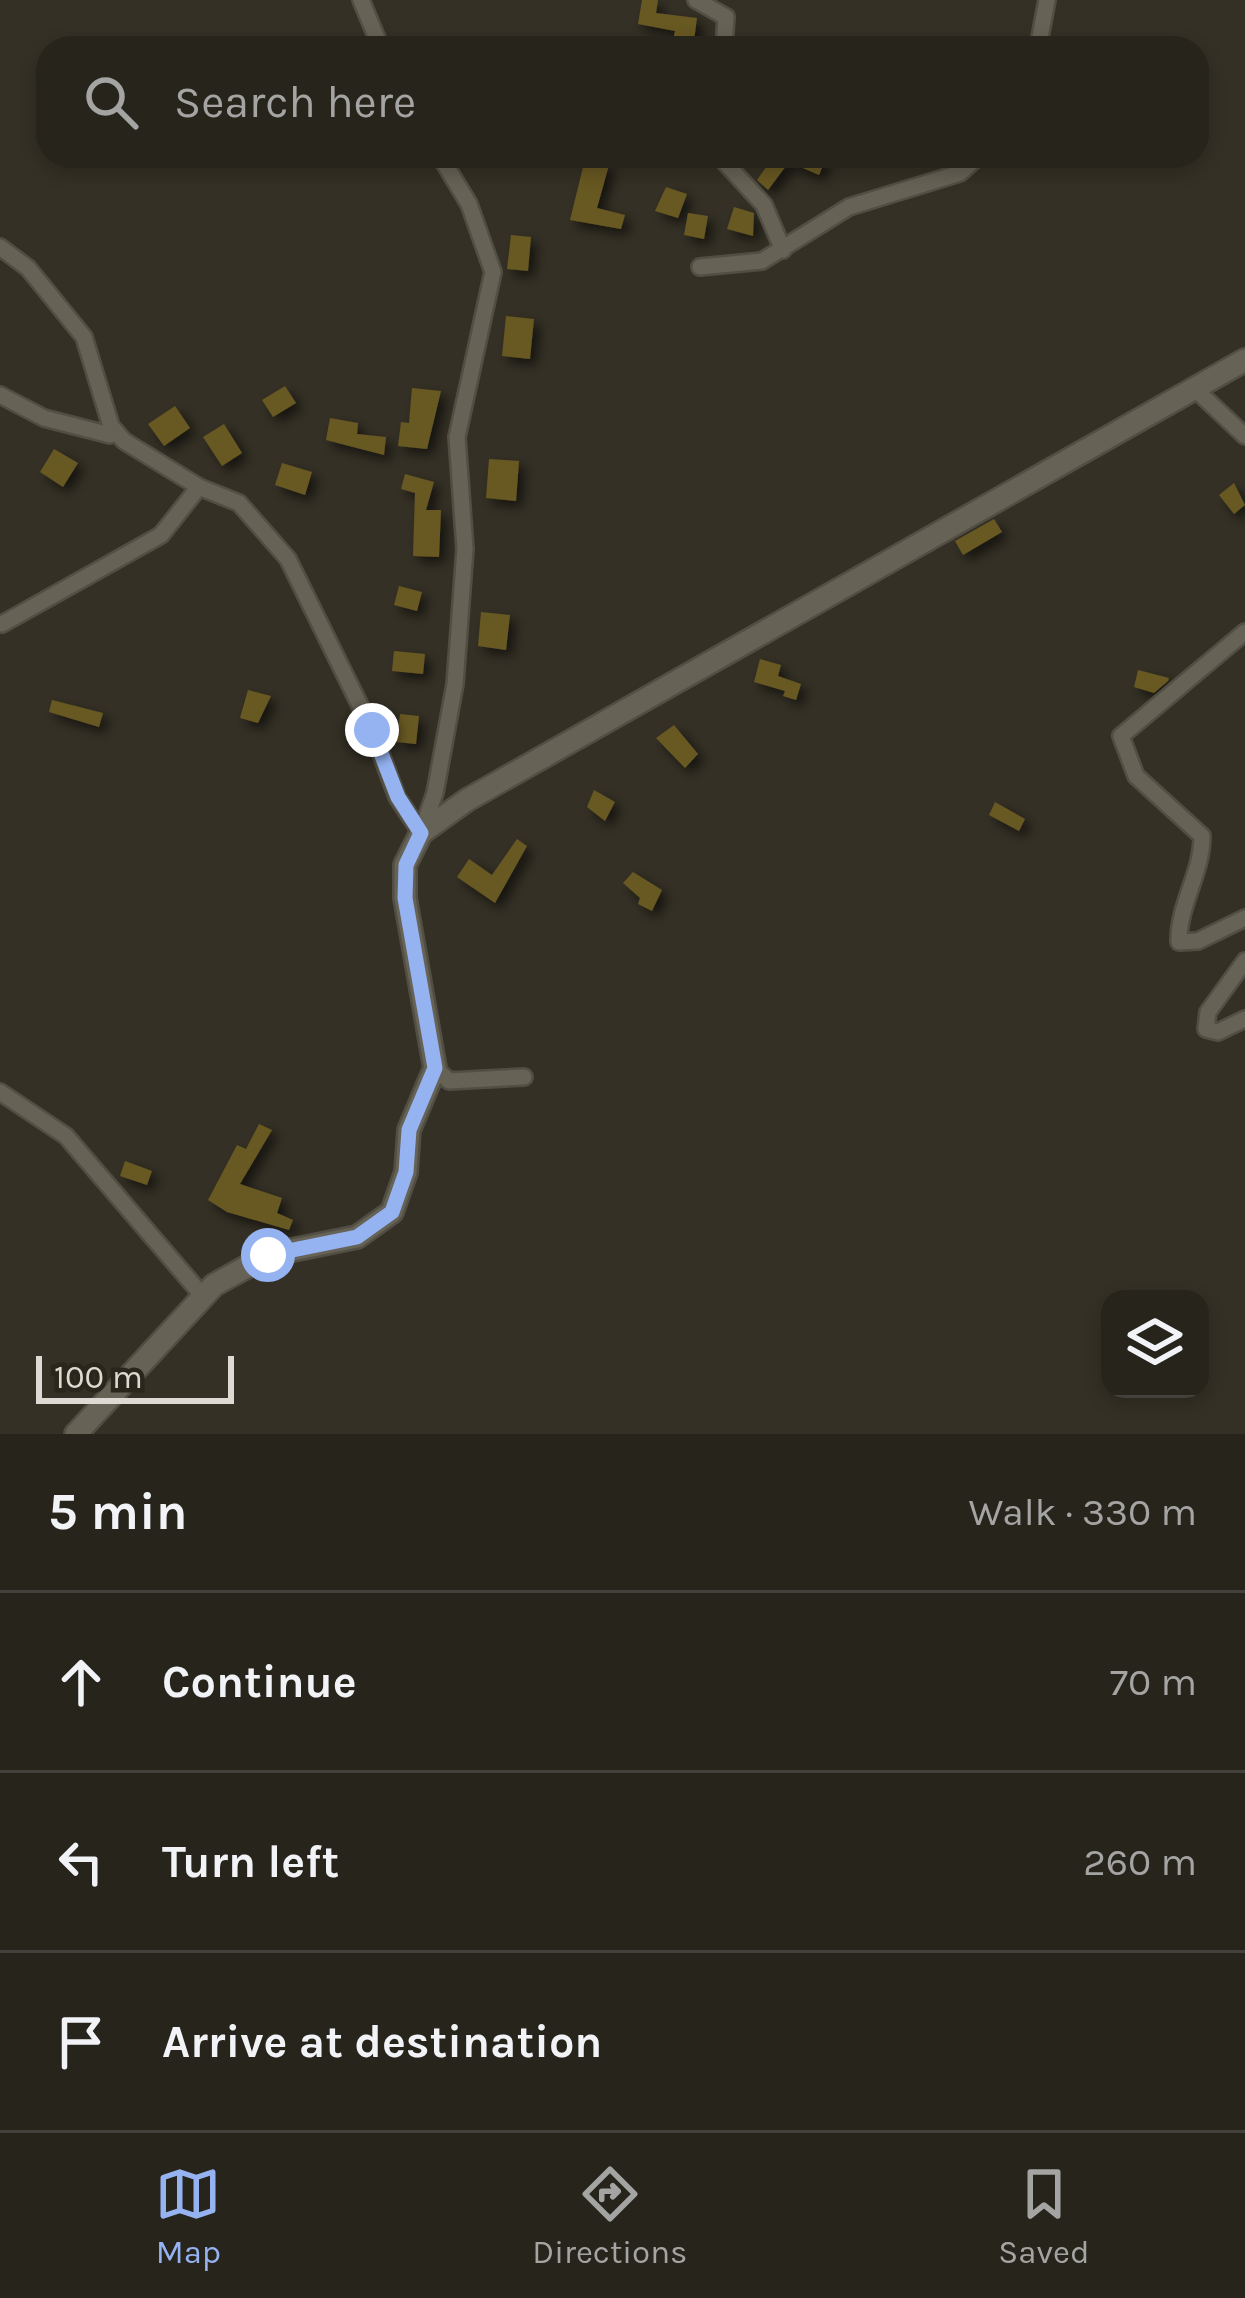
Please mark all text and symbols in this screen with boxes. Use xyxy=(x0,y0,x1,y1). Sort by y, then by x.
search box xyxy=(36,36,1209,168)
icon: search xyxy=(78,69,144,135)
text: Search here xyxy=(174,76,416,128)
route end xyxy=(345,703,399,757)
route start xyxy=(241,1228,295,1282)
map controls xyxy=(1101,1290,1209,1398)
button: layers xyxy=(1101,1290,1209,1398)
scale bar xyxy=(36,1350,234,1403)
text: 100 m xyxy=(54,1358,143,1396)
text: 5 min xyxy=(48,1482,188,1542)
text: Walk · 330 m xyxy=(969,1489,1197,1535)
icon: ahead xyxy=(48,1649,114,1715)
text: Continue xyxy=(162,1656,357,1708)
text: 70 m xyxy=(1110,1659,1197,1705)
icon: left xyxy=(48,1829,114,1895)
text: Turn left xyxy=(162,1836,339,1888)
text: 260 m xyxy=(1083,1839,1197,1885)
icon: arrive xyxy=(48,2009,114,2075)
text: Arrive at destination xyxy=(162,2016,602,2068)
tab: Map xyxy=(155,2161,221,2271)
tab: Directions xyxy=(532,2161,687,2271)
tab: Saved xyxy=(998,2161,1090,2271)

